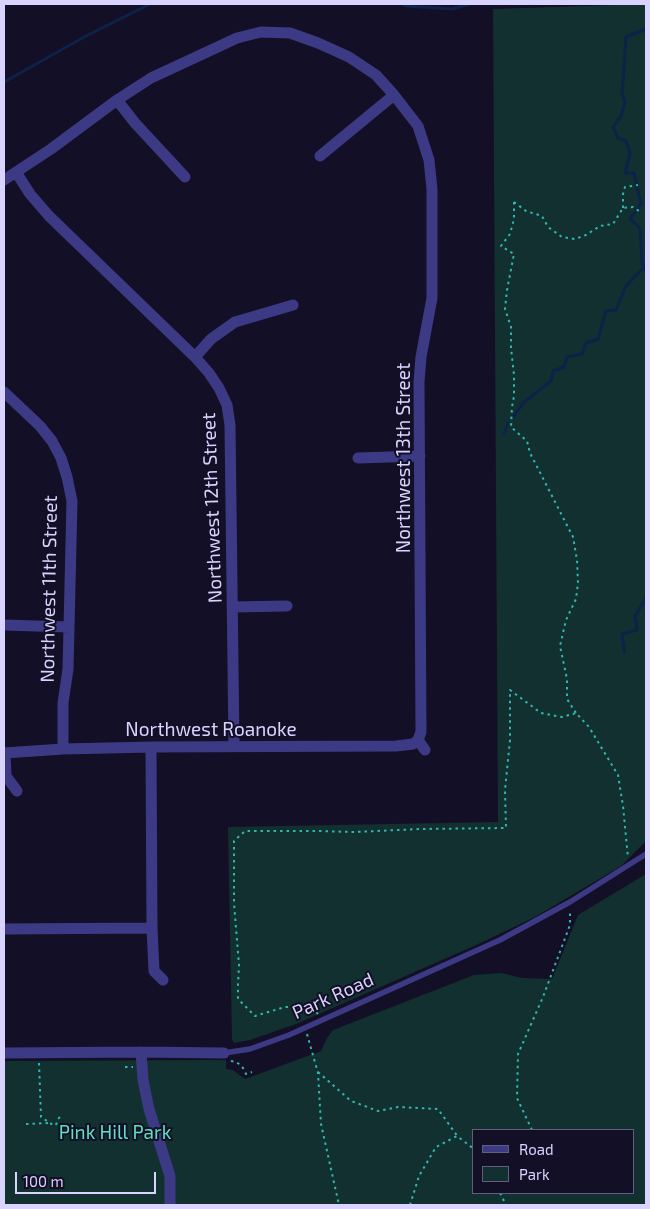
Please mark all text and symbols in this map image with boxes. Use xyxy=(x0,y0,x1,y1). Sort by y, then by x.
street label: Northwest 13th Street xyxy=(393,363,415,553)
street label: Northwest 12th Street xyxy=(197,412,227,604)
street label: Northwest 11th Street xyxy=(36,495,62,683)
street label: Northwest Roanoke xyxy=(125,719,297,741)
street label: Park Road xyxy=(289,968,377,1024)
park label: Pink Hill Park xyxy=(59,1122,171,1144)
legend xyxy=(472,1129,635,1194)
text: Road xyxy=(519,1140,554,1158)
scale bar xyxy=(18,1162,159,1194)
text: Park xyxy=(519,1165,550,1183)
text: 100 m xyxy=(23,1172,64,1190)

